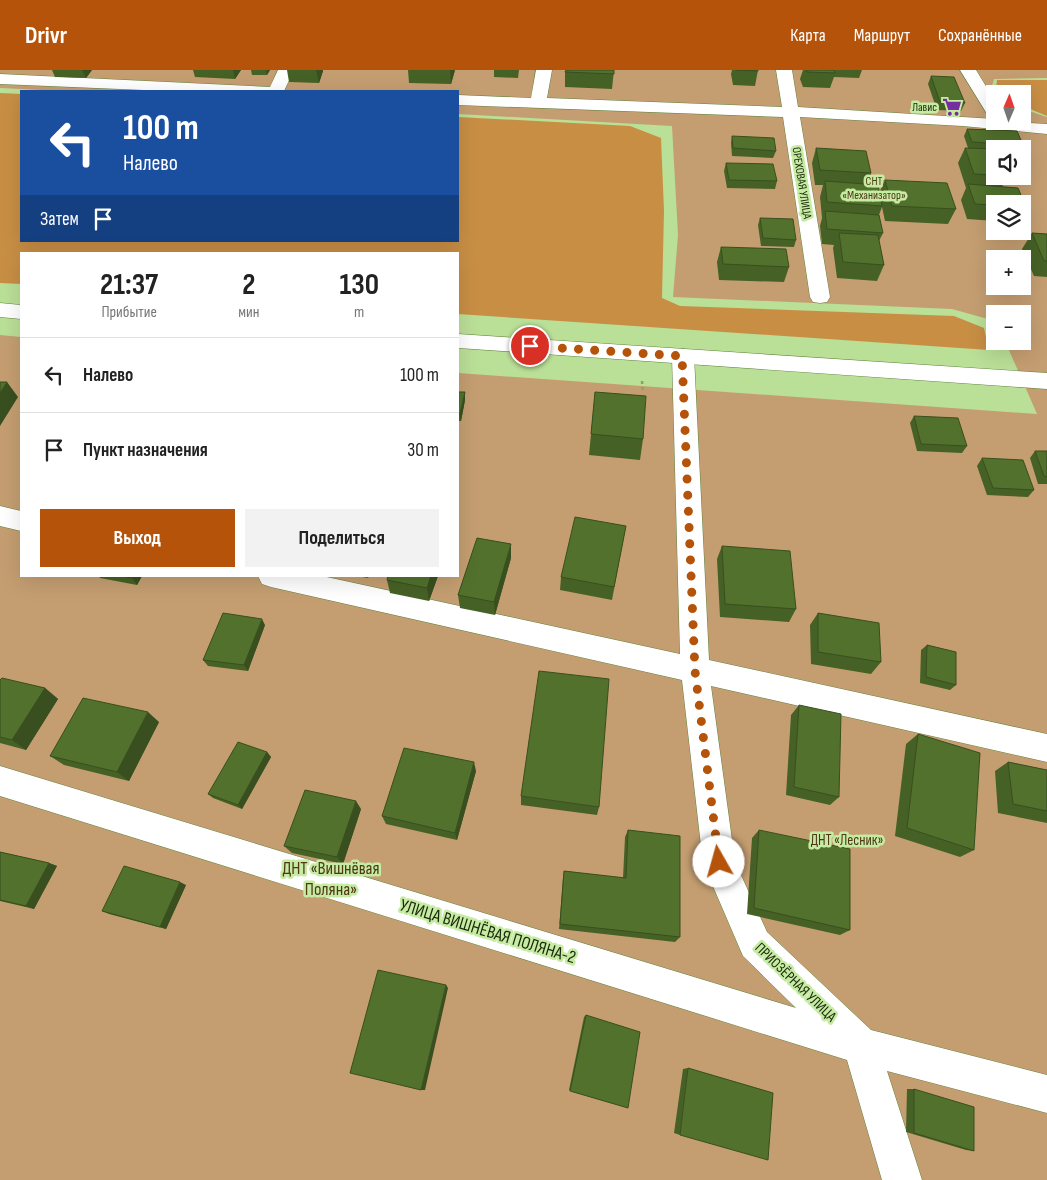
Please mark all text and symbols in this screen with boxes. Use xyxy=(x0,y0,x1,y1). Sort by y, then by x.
text: Drivr xyxy=(25,21,67,50)
text: Карта xyxy=(790,25,826,46)
text: Маршрут xyxy=(854,25,910,46)
text: Сохранённые xyxy=(938,25,1022,46)
north arrow xyxy=(986,85,1031,130)
map controls xyxy=(986,85,1031,350)
supermarket icon: Лавис xyxy=(941,96,963,118)
place label: Лавис xyxy=(912,100,937,115)
text: 100 m xyxy=(123,107,199,150)
icon: left xyxy=(40,110,105,175)
button: sound xyxy=(986,140,1031,185)
street label: ОРЕХОВАЯ УЛИЦА xyxy=(788,146,815,221)
text: Налево xyxy=(123,150,178,177)
park label: СНТ «Механизатор» xyxy=(842,174,906,203)
button: layers xyxy=(986,195,1031,240)
icon: arrive xyxy=(89,205,117,233)
text: Затем xyxy=(40,208,79,231)
button: + xyxy=(986,250,1031,295)
text: 21:37 xyxy=(100,267,158,303)
text: 2 xyxy=(242,267,255,303)
text: 130 xyxy=(339,267,379,303)
text: Прибытие xyxy=(101,303,157,322)
text: мин xyxy=(238,303,259,322)
text: m xyxy=(354,303,364,322)
button: − xyxy=(986,305,1031,350)
pin xyxy=(509,325,551,367)
icon: arrive xyxy=(516,332,544,360)
icon: left xyxy=(40,361,68,389)
text: Налево xyxy=(83,364,133,387)
text: 100 m xyxy=(400,364,439,387)
icon: arrive xyxy=(40,436,68,464)
text: Пункт назначения xyxy=(83,439,208,462)
text: 30 m xyxy=(407,439,439,462)
button: Выход xyxy=(40,509,235,567)
button: Поделиться xyxy=(245,509,439,567)
park label: ДНТ «Лесник» xyxy=(811,831,883,850)
position arrow xyxy=(692,835,744,887)
park label: ДНТ «Вишнёвая Поляна» xyxy=(282,858,380,900)
street label: УЛИЦА ВИШНЁВАЯ ПОЛЯНА-2 xyxy=(397,895,578,968)
street label: ПРИОЗЁРНАЯ УЛИЦА xyxy=(751,939,841,1026)

